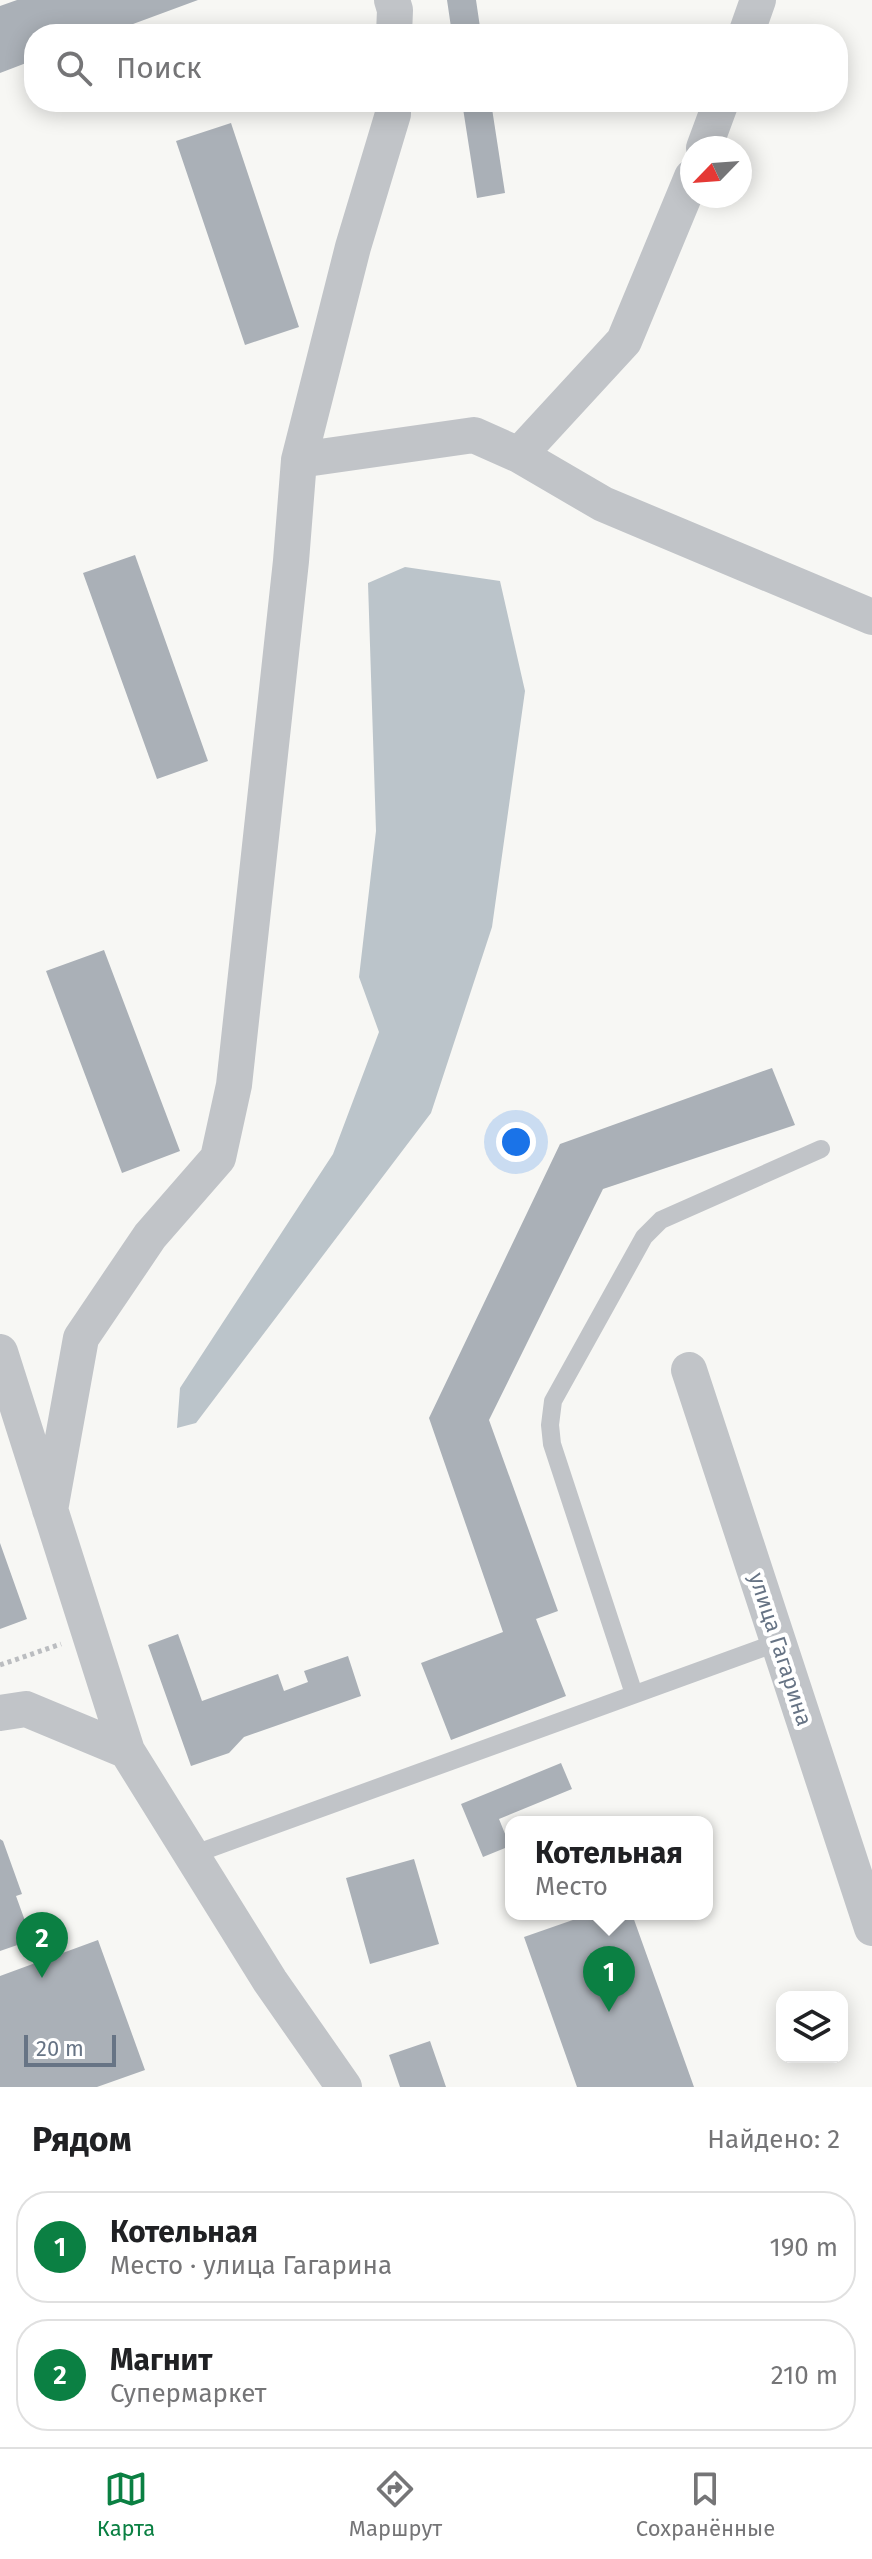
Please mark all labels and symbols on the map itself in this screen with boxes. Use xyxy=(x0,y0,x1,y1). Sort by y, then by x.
north arrow xyxy=(680,136,752,208)
your location xyxy=(496,1122,536,1162)
street label: улица Гагарина xyxy=(743,1569,818,1729)
pin: 2 xyxy=(16,1912,68,1978)
pin: 1 xyxy=(583,1946,635,2012)
scale bar xyxy=(24,2031,116,2067)

